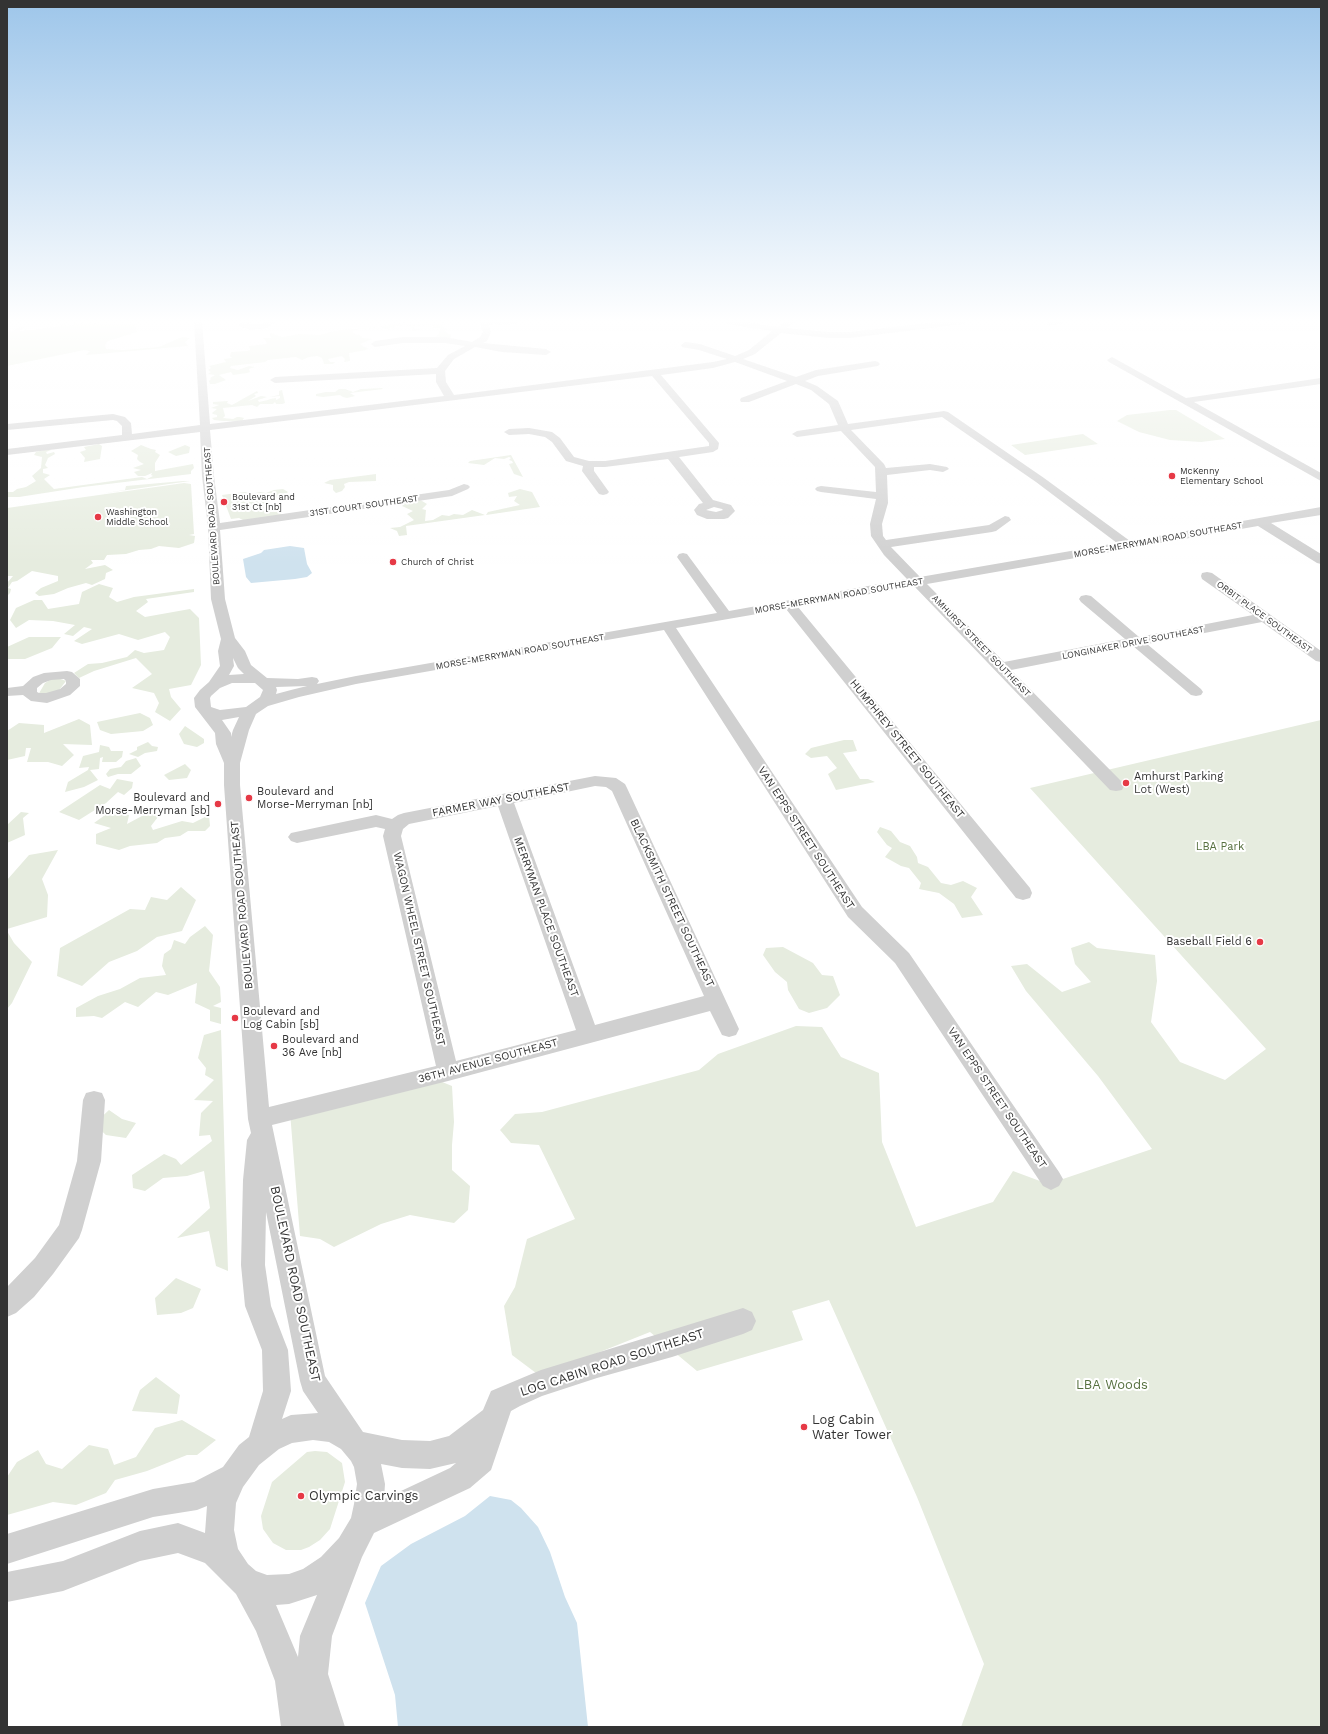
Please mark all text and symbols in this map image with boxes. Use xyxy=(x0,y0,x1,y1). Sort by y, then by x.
street label: BOULEVARD ROAD SOUTHEAST xyxy=(202,447,222,585)
place label: McKenny Elementary School xyxy=(1180,466,1263,487)
marker: McKenny Elementary School xyxy=(1167,471,1177,481)
place label: Boulevard and 31st Ct [nb] xyxy=(232,492,295,513)
street label: 31ST COURT SOUTHEAST xyxy=(309,493,419,519)
marker: Boulevard and 31st Ct [nb] xyxy=(219,497,229,507)
place label: Washington Middle School xyxy=(106,507,168,528)
marker: Washington Middle School xyxy=(93,512,103,522)
street label: MORSE-MERRYMAN ROAD SOUTHEAST xyxy=(1073,520,1243,560)
marker: Church of Christ xyxy=(388,557,398,567)
place label: Church of Christ xyxy=(401,557,474,567)
street label: MORSE-MERRYMAN ROAD SOUTHEAST xyxy=(754,576,924,616)
street label: ORBIT PLACE SOUTHEAST xyxy=(1214,579,1314,655)
street label: AMHURST STREET SOUTHEAST xyxy=(930,593,1032,699)
street label: LONGINAKER DRIVE SOUTHEAST xyxy=(1061,624,1205,662)
street label: MORSE-MERRYMAN ROAD SOUTHEAST xyxy=(435,632,605,672)
street label: HUMPHREY STREET SOUTHEAST xyxy=(847,677,967,821)
street label: VAN EPPS STREET SOUTHEAST xyxy=(755,764,857,912)
place label: Amhurst Parking Lot (West) xyxy=(1134,770,1223,796)
marker: Amhurst Parking Lot (West) xyxy=(1121,778,1131,788)
street label: FARMER WAY SOUTHEAST xyxy=(431,780,571,820)
place label: Boulevard and Morse-Merryman [nb] xyxy=(257,785,373,811)
place label: Boulevard and Morse-Merryman [sb] xyxy=(95,791,210,817)
marker: Boulevard and Morse-Merryman [nb] xyxy=(244,793,254,803)
marker: Boulevard and Morse-Merryman [sb] xyxy=(213,799,223,809)
street label: BLACKSMITH STREET SOUTHEAST xyxy=(627,817,717,989)
street label: BOULEVARD ROAD SOUTHEAST xyxy=(228,820,256,990)
street label: MERRYMAN PLACE SOUTHEAST xyxy=(511,835,581,999)
park label: LBA Park xyxy=(1196,840,1244,854)
street label: WAGON WHEEL STREET SOUTHEAST xyxy=(390,851,448,1047)
place label: Baseball Field 6 xyxy=(1166,935,1252,949)
marker: Baseball Field 6 xyxy=(1255,937,1265,947)
place label: Boulevard and Log Cabin [sb] xyxy=(243,1005,320,1031)
marker: Boulevard and Log Cabin [sb] xyxy=(230,1013,240,1023)
street label: VAN EPPS STREET SOUTHEAST xyxy=(945,1025,1049,1171)
place label: Boulevard and 36 Ave [nb] xyxy=(282,1033,359,1059)
street label: 36TH AVENUE SOUTHEAST xyxy=(417,1036,559,1086)
marker: Boulevard and 36 Ave [nb] xyxy=(269,1041,279,1051)
street label: BOULEVARD ROAD SOUTHEAST xyxy=(267,1185,323,1383)
street label: LOG CABIN ROAD SOUTHEAST xyxy=(518,1326,706,1400)
park label: LBA Woods xyxy=(1076,1377,1148,1393)
place label: Log Cabin Water Tower xyxy=(812,1412,891,1443)
marker: Log Cabin Water Tower xyxy=(799,1422,809,1432)
place label: Olympic Carvings xyxy=(309,1488,418,1504)
marker: Olympic Carvings xyxy=(296,1491,306,1501)

